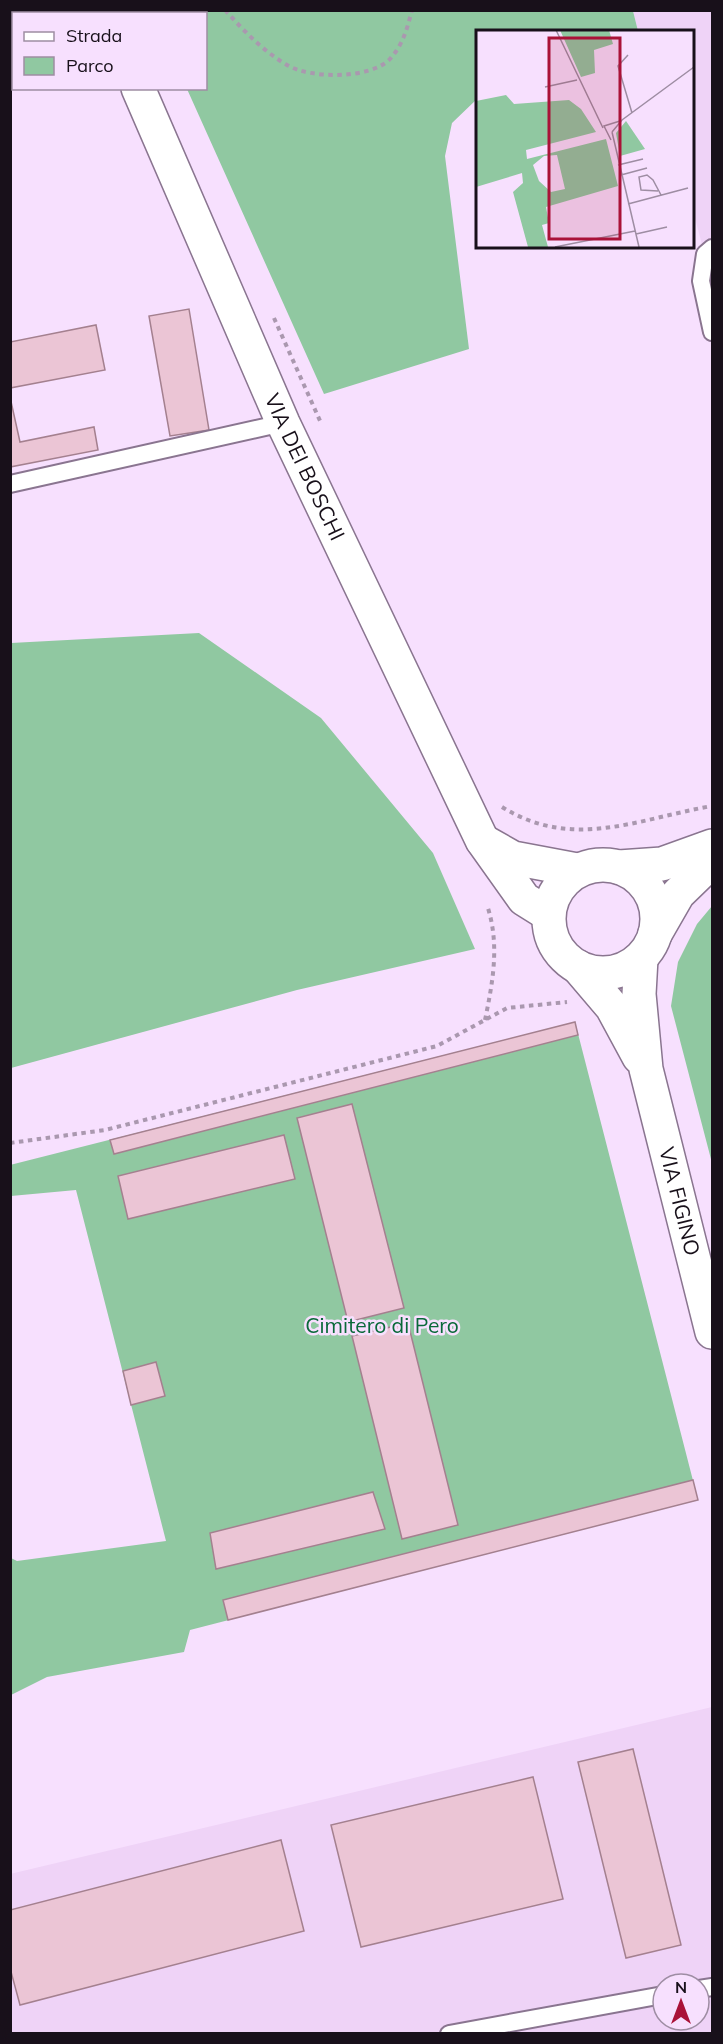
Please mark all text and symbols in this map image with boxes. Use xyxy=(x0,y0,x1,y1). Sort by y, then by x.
legend xyxy=(12,12,207,90)
text: Strada xyxy=(66,24,122,47)
inset map xyxy=(476,30,693,248)
text: Parco xyxy=(66,54,114,77)
street label: VIA DEI BOSCHI xyxy=(260,389,351,544)
street label: VIA FIGINO xyxy=(654,1144,706,1258)
park label: Cimitero di Pero xyxy=(305,1312,459,1338)
north arrow xyxy=(651,1972,711,2032)
text: N xyxy=(675,1977,687,1997)

